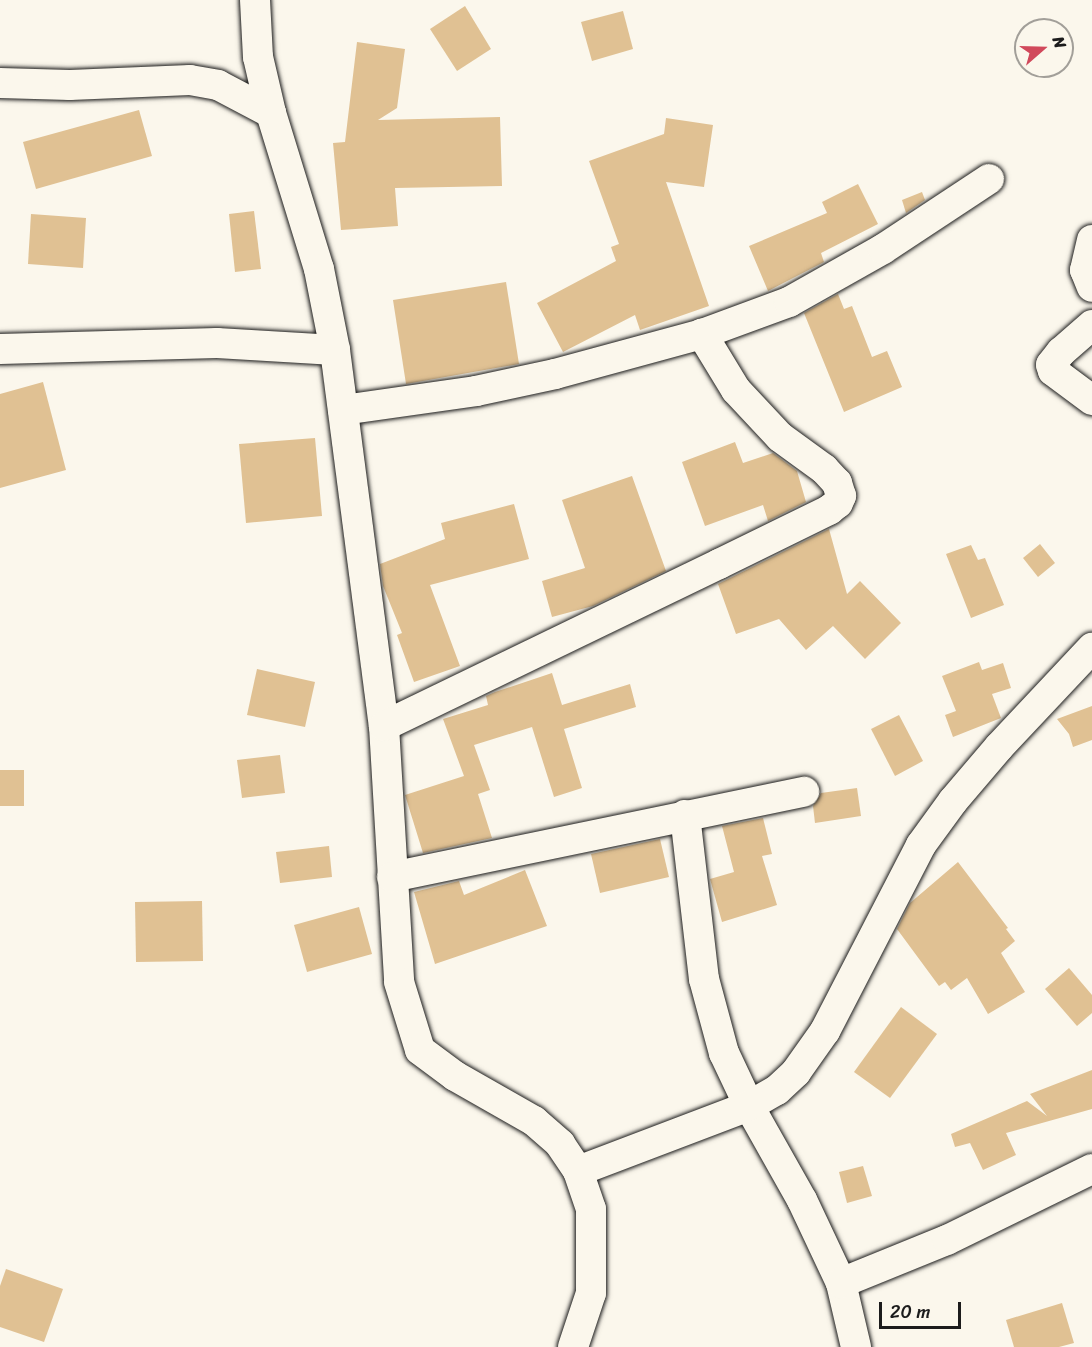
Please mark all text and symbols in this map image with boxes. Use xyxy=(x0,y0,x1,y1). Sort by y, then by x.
north arrow xyxy=(1014,18,1074,78)
text: N xyxy=(1044,32,1075,53)
scale bar xyxy=(882,1290,964,1328)
text: 20 m xyxy=(890,1296,930,1328)

